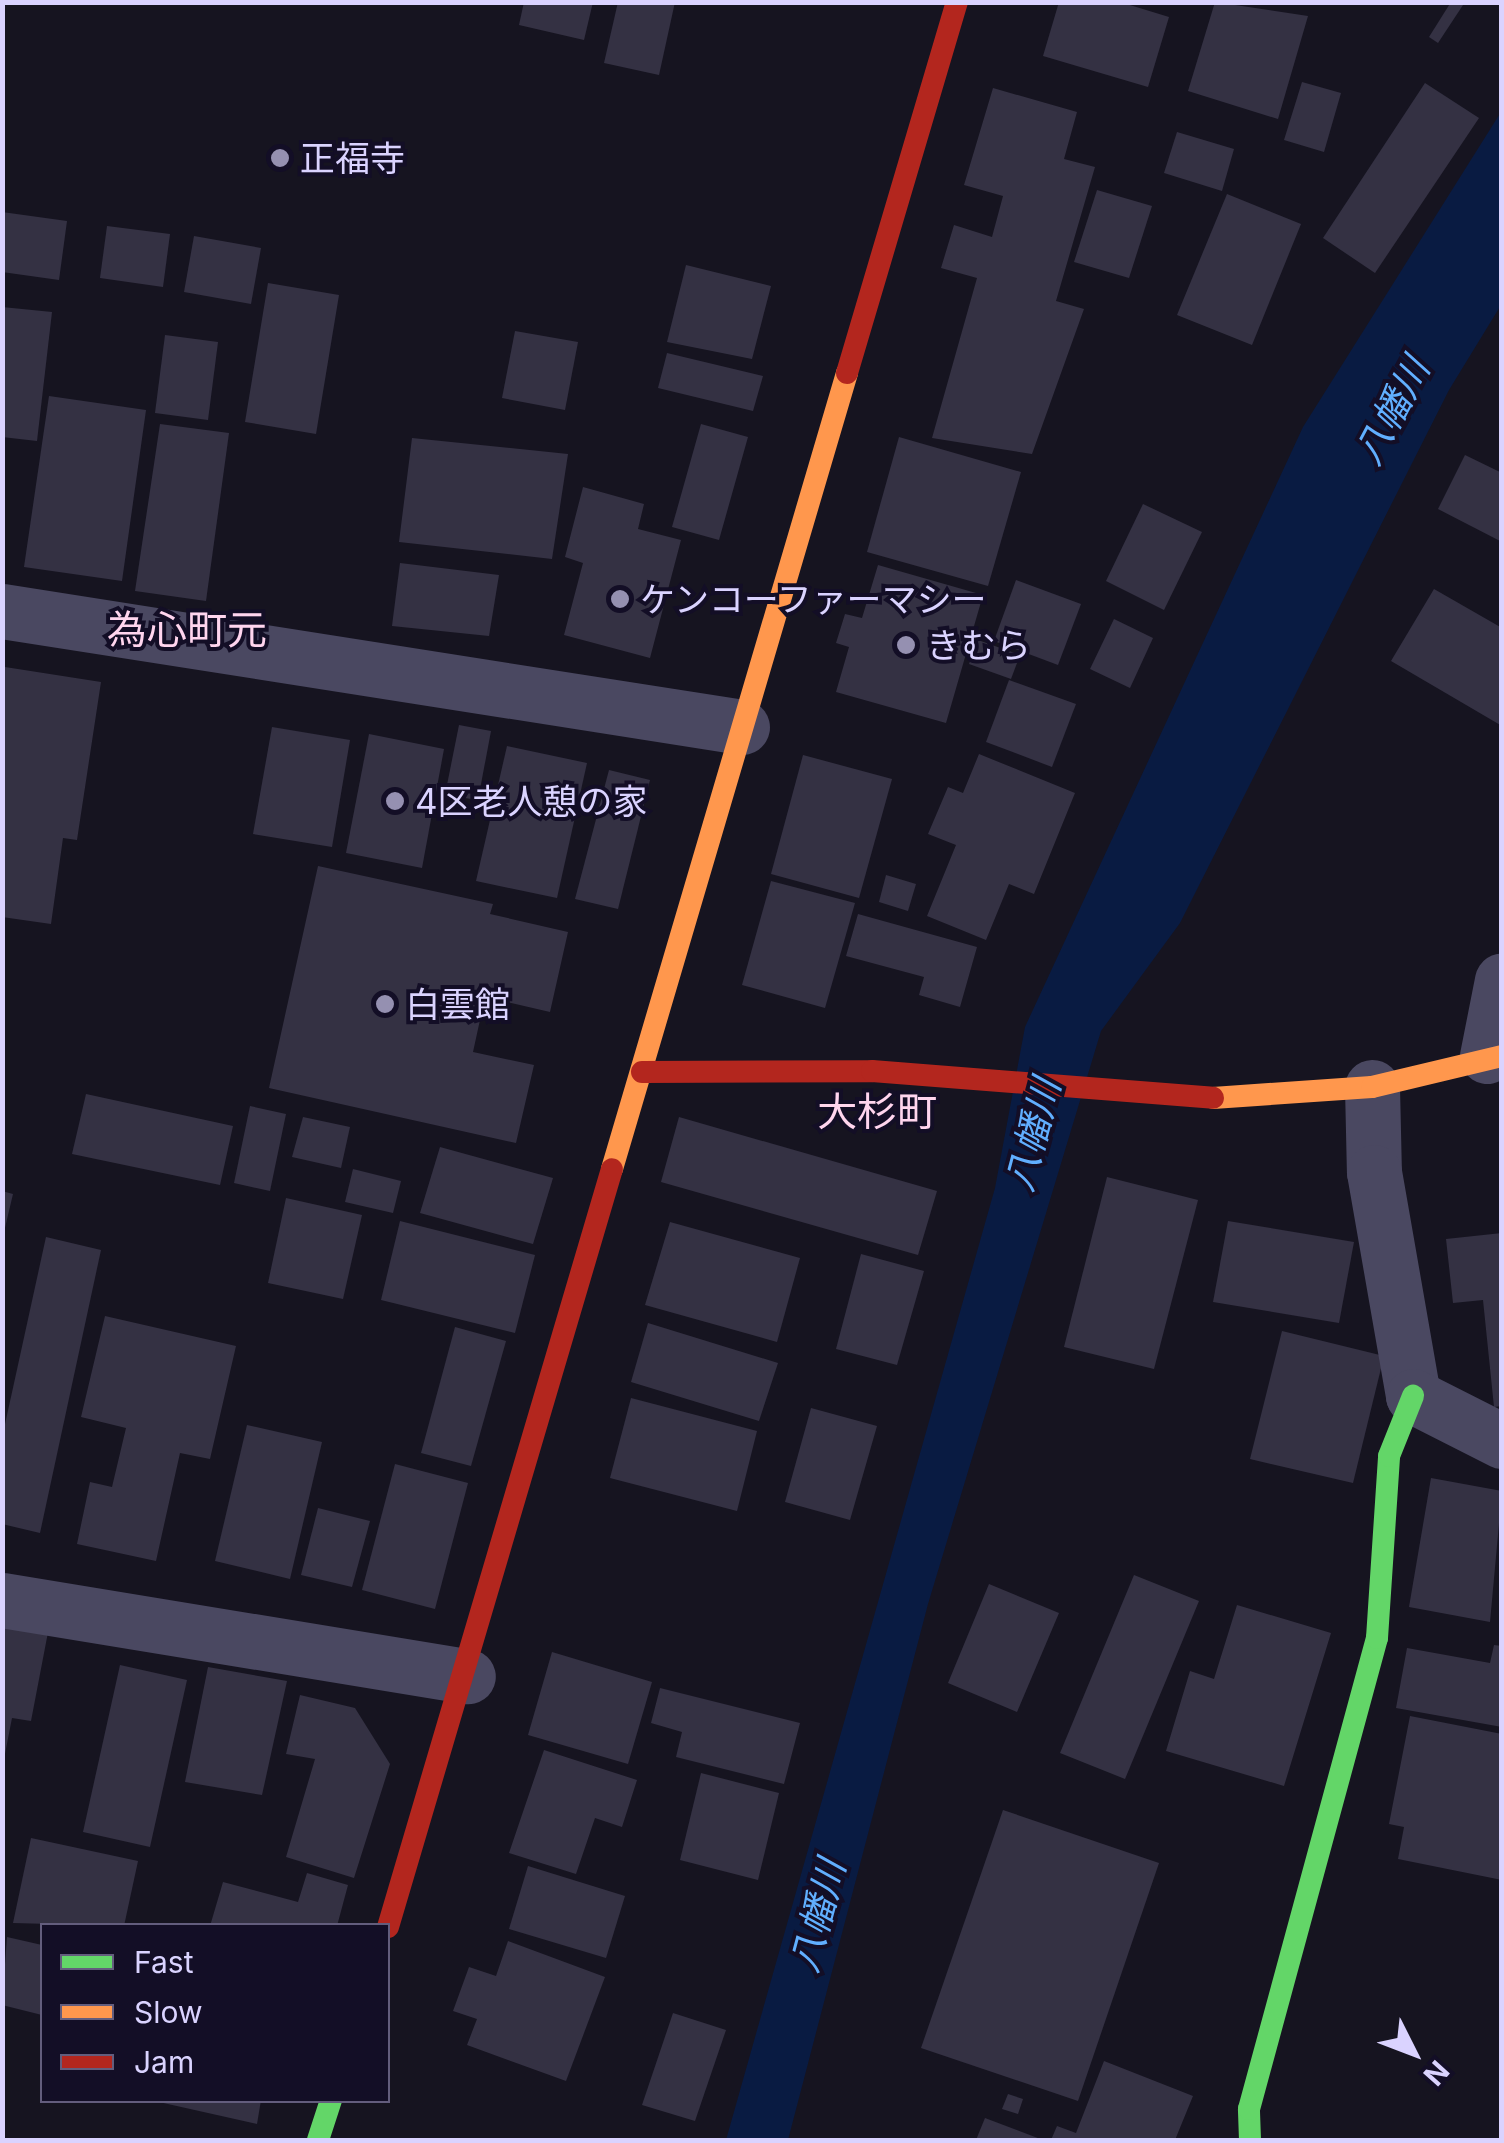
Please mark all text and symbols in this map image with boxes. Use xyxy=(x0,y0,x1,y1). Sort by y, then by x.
place label: 正福寺 xyxy=(300,137,405,179)
marker: 正福寺 xyxy=(269,147,291,169)
water label: 八幡川 xyxy=(1345,350,1439,472)
place label: ケンコーファーマシー xyxy=(640,578,990,620)
marker: ケンコーファーマシー xyxy=(609,588,631,610)
district label: 為心町元 xyxy=(107,606,267,654)
place label: きむら xyxy=(926,624,1031,666)
marker: きむら xyxy=(895,634,917,656)
place label: 4区老人憩の家 xyxy=(415,780,648,822)
marker: 4区老人憩の家 xyxy=(384,790,406,812)
place label: 白雲館 xyxy=(405,983,510,1025)
marker: 白雲館 xyxy=(374,993,396,1015)
water label: 八幡川 xyxy=(996,1074,1070,1196)
district label: 大杉町 xyxy=(817,1088,937,1136)
water label: 八幡川 xyxy=(781,1855,855,1977)
legend xyxy=(40,1923,390,2103)
text: Fast xyxy=(134,1944,193,1980)
text: Slow xyxy=(134,1994,203,2030)
north arrow xyxy=(1364,2003,1464,2103)
text: Jam xyxy=(134,2044,194,2080)
text: N xyxy=(1417,2054,1456,2092)

